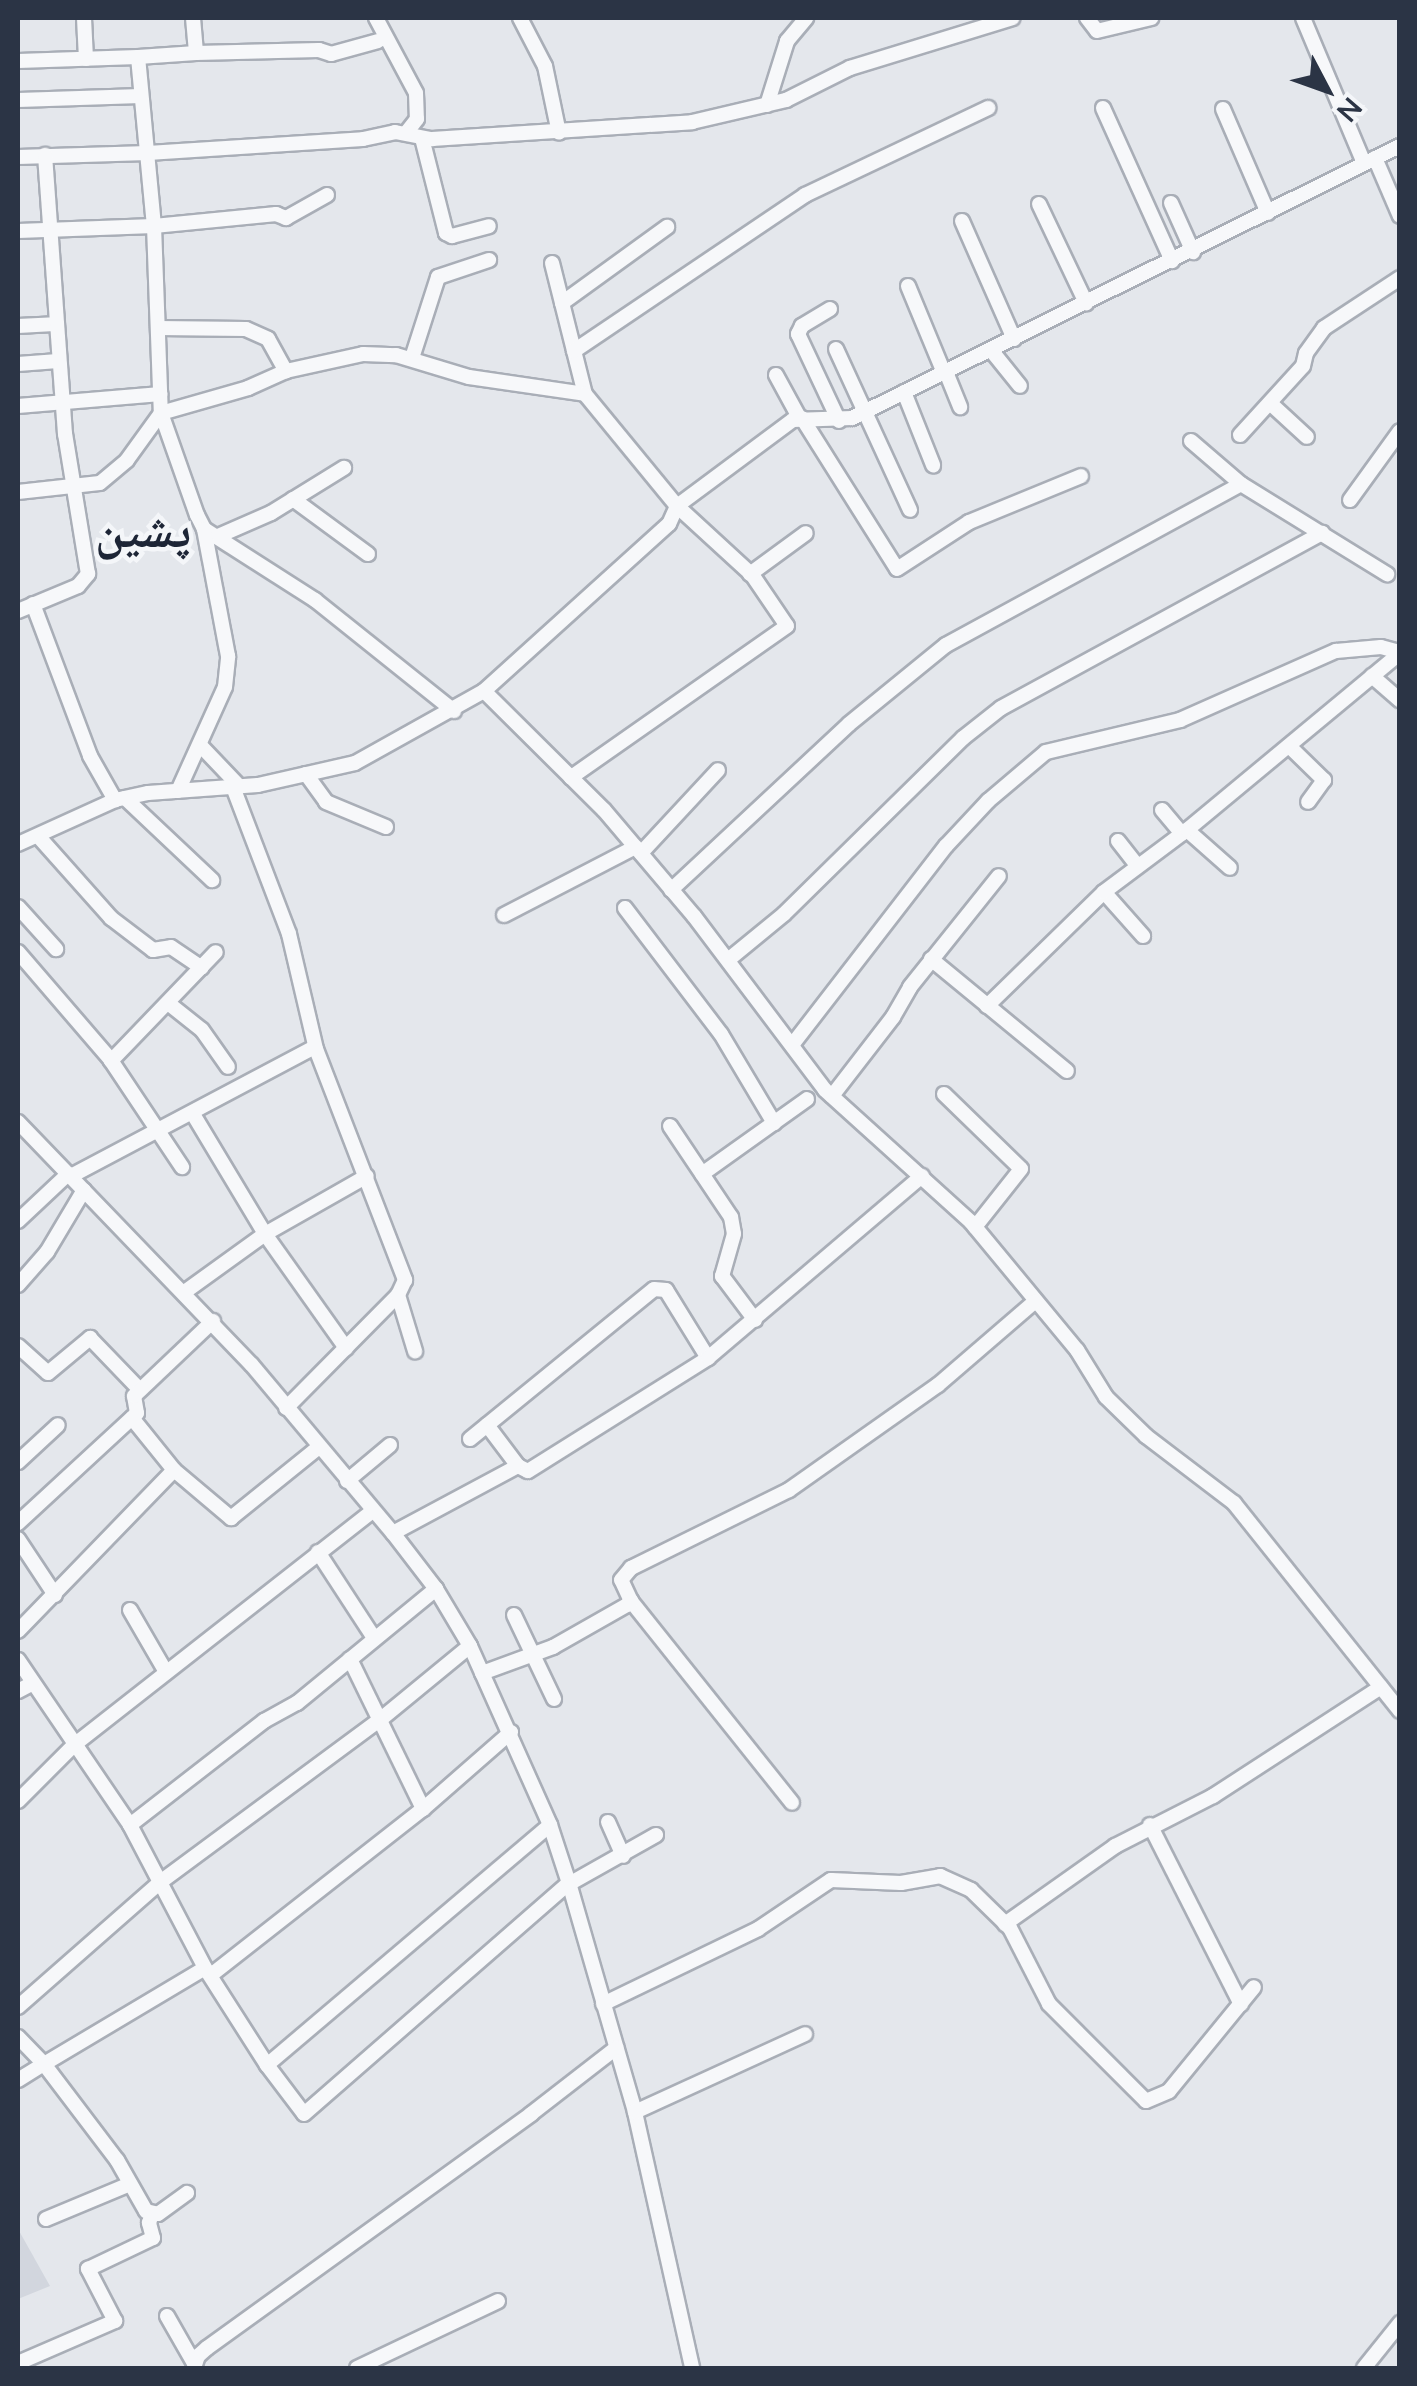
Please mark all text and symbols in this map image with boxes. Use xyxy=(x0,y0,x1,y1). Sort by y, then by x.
north arrow xyxy=(1277,40,1377,140)
text: N xyxy=(1330,91,1370,129)
district label: پشین xyxy=(95,501,191,559)

